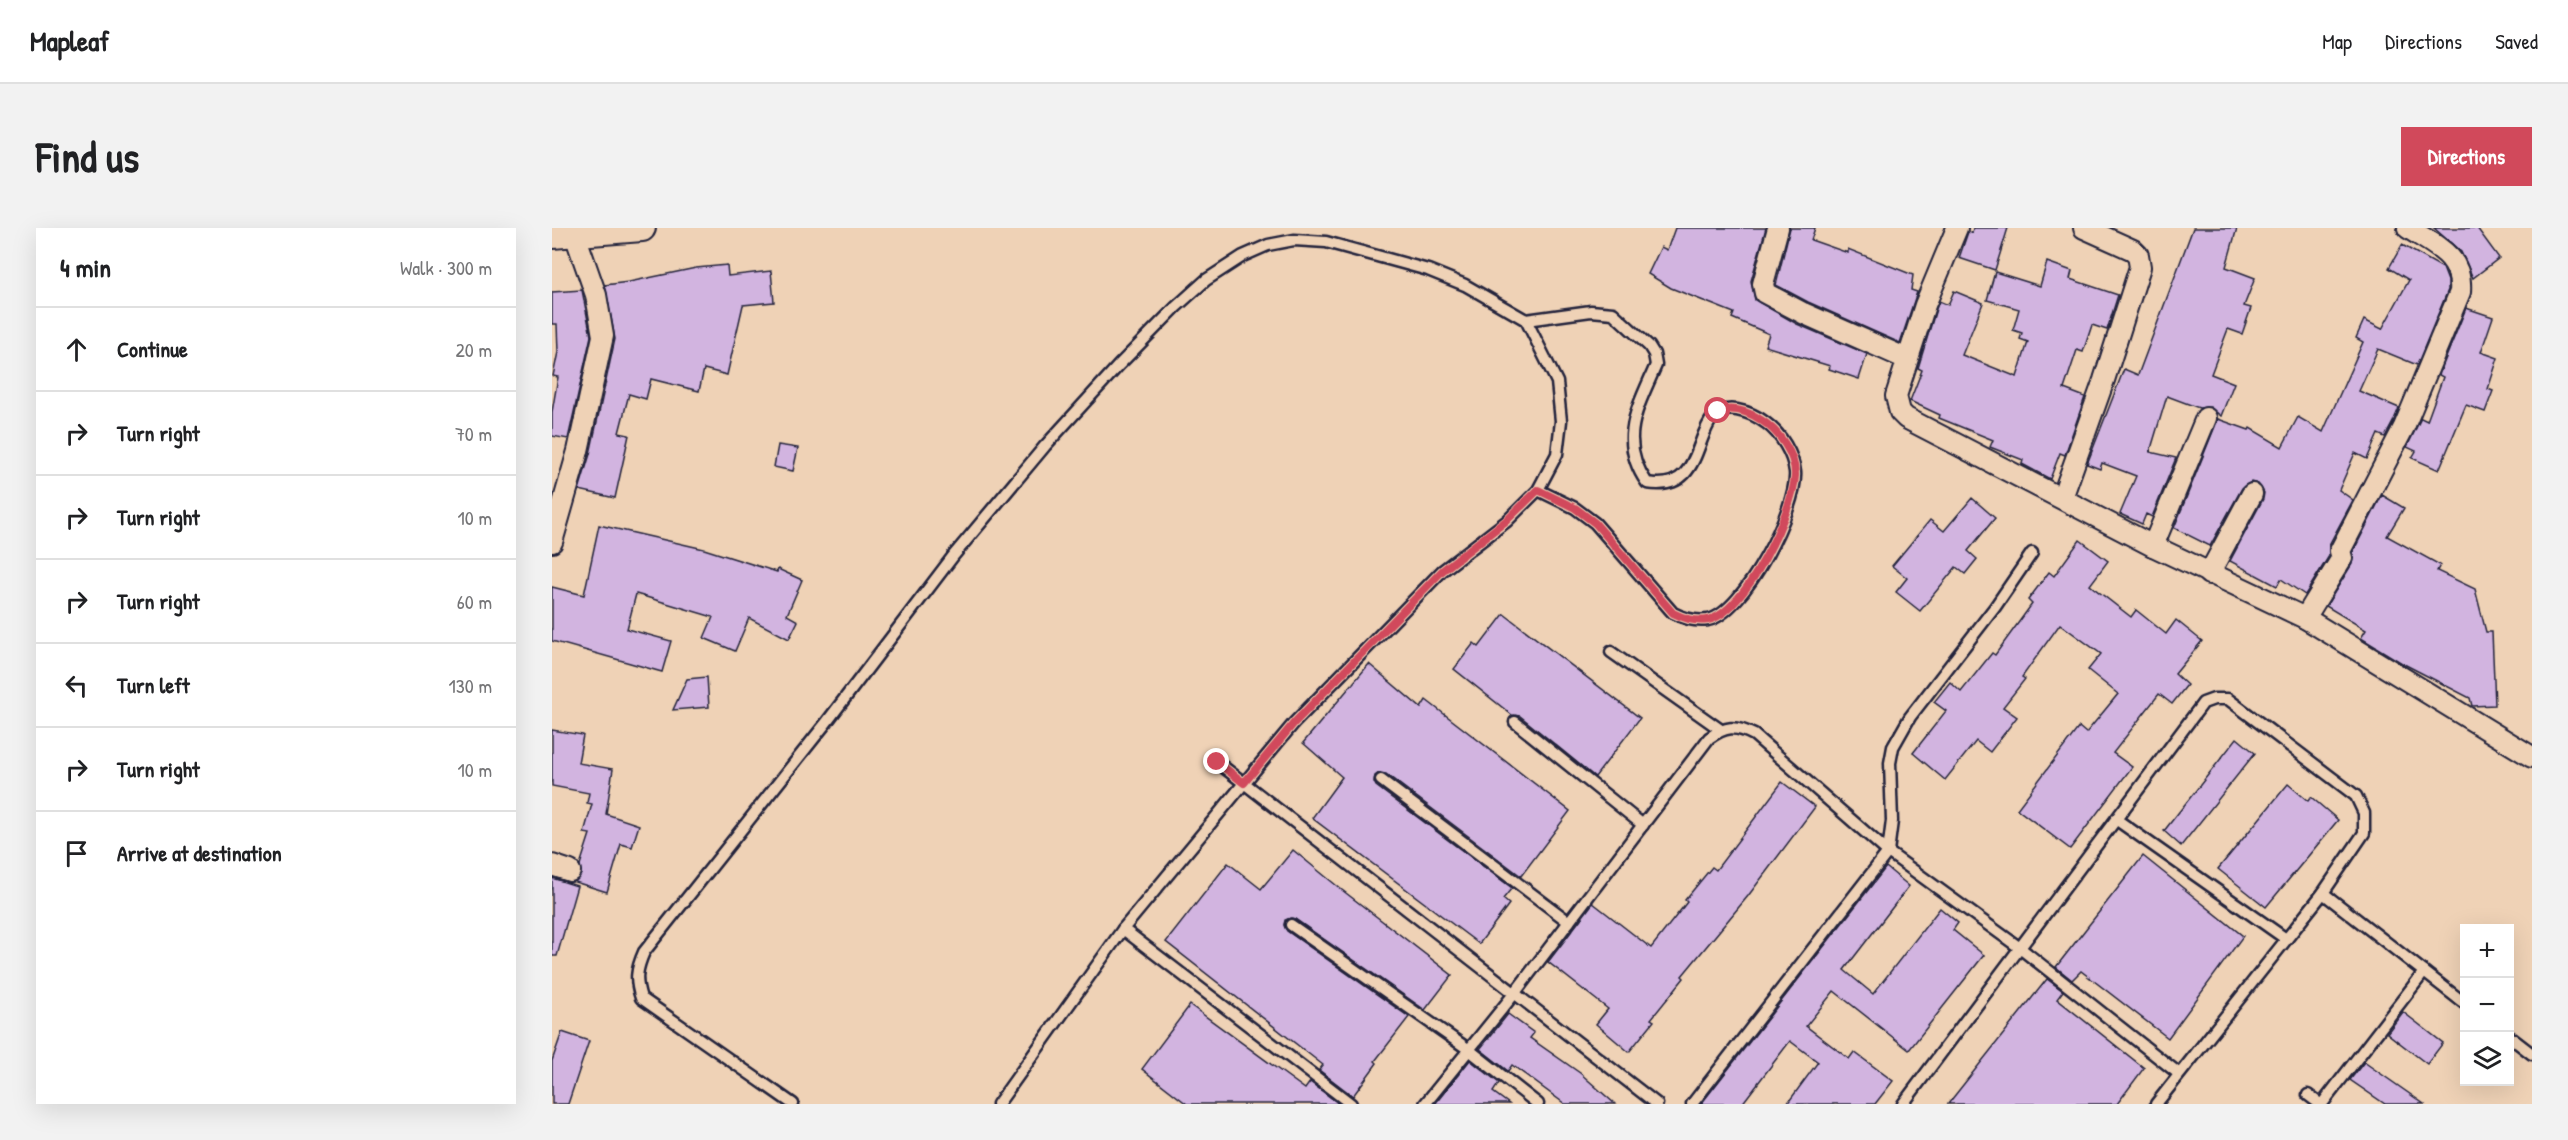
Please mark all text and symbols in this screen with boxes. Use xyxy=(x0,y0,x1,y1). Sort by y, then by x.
text: Mapleaf xyxy=(30,22,109,60)
text: Map xyxy=(2322,27,2352,56)
text: Directions xyxy=(2385,27,2462,56)
text: Saved xyxy=(2495,27,2538,56)
button: Directions xyxy=(2401,127,2532,186)
text: Find us xyxy=(36,128,139,185)
text: 4 min xyxy=(60,250,111,285)
text: Walk · 300 m xyxy=(400,254,492,281)
icon: ahead xyxy=(60,333,93,366)
text: Continue xyxy=(117,334,188,364)
text: 20 m xyxy=(455,336,492,363)
route start xyxy=(1704,397,1730,423)
icon: right xyxy=(60,417,93,450)
text: Turn right xyxy=(117,418,200,448)
text: 70 m xyxy=(455,420,492,447)
icon: right xyxy=(60,501,93,534)
text: Turn right xyxy=(117,502,200,532)
text: 10 m xyxy=(458,504,492,531)
icon: right xyxy=(60,585,93,618)
text: Turn right xyxy=(117,586,200,616)
text: 60 m xyxy=(457,588,492,615)
icon: left xyxy=(60,669,93,702)
text: Turn left xyxy=(117,670,190,700)
text: 130 m xyxy=(449,672,492,699)
route end xyxy=(1203,748,1229,774)
icon: right xyxy=(60,753,93,786)
text: Turn right xyxy=(117,754,200,784)
text: 10 m xyxy=(458,756,492,783)
icon: arrive xyxy=(60,837,93,870)
text: Arrive at destination xyxy=(117,838,282,868)
map controls xyxy=(2460,924,2514,1086)
button: + xyxy=(2460,924,2514,978)
button: − xyxy=(2460,978,2514,1032)
button: layers xyxy=(2460,1032,2514,1086)

